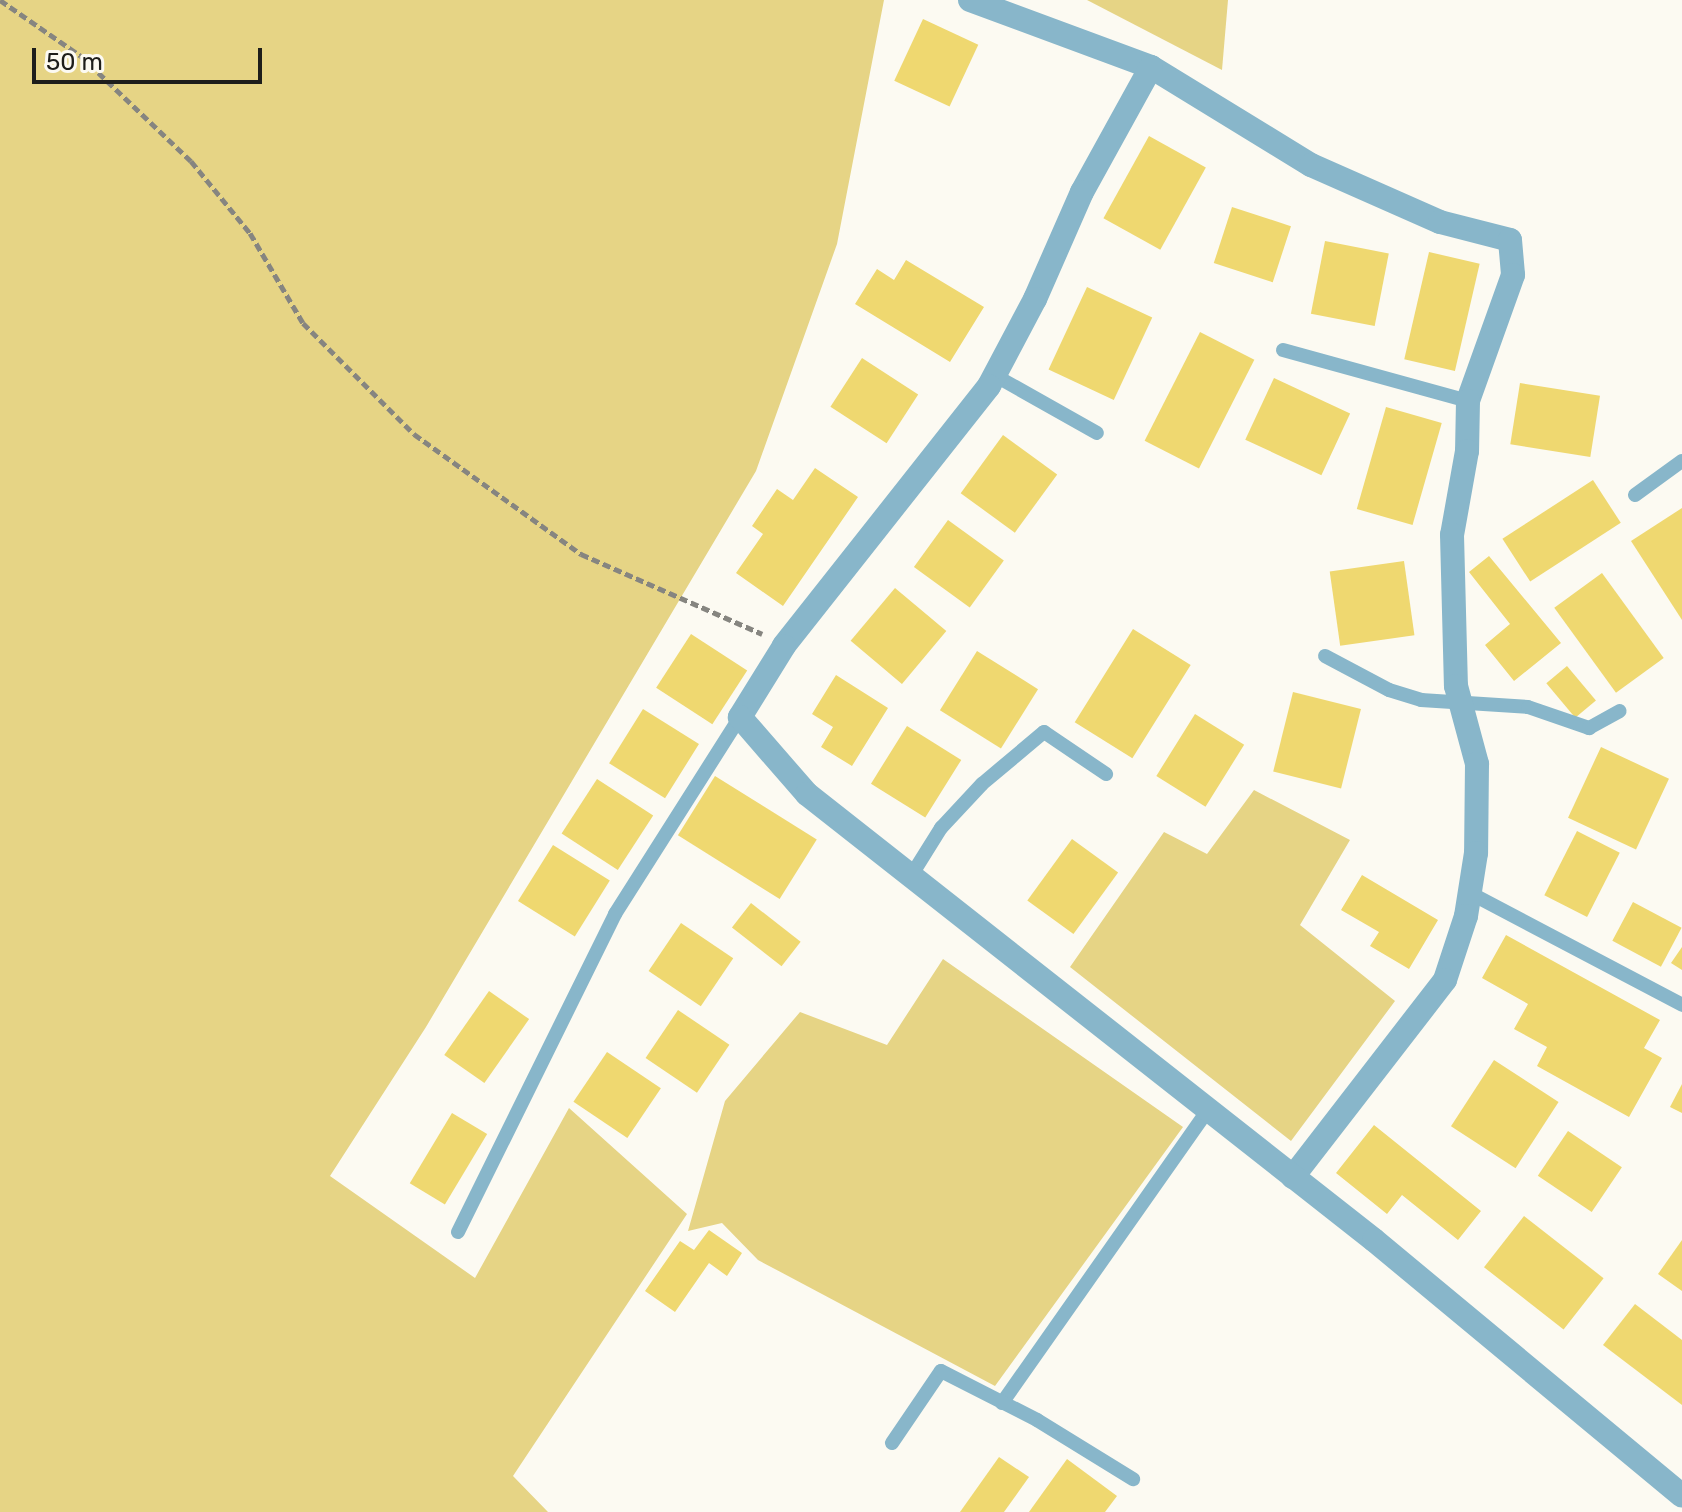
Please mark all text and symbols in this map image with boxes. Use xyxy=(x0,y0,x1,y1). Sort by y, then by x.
scale bar xyxy=(36,32,266,82)
text: 50 m xyxy=(46,48,103,76)

